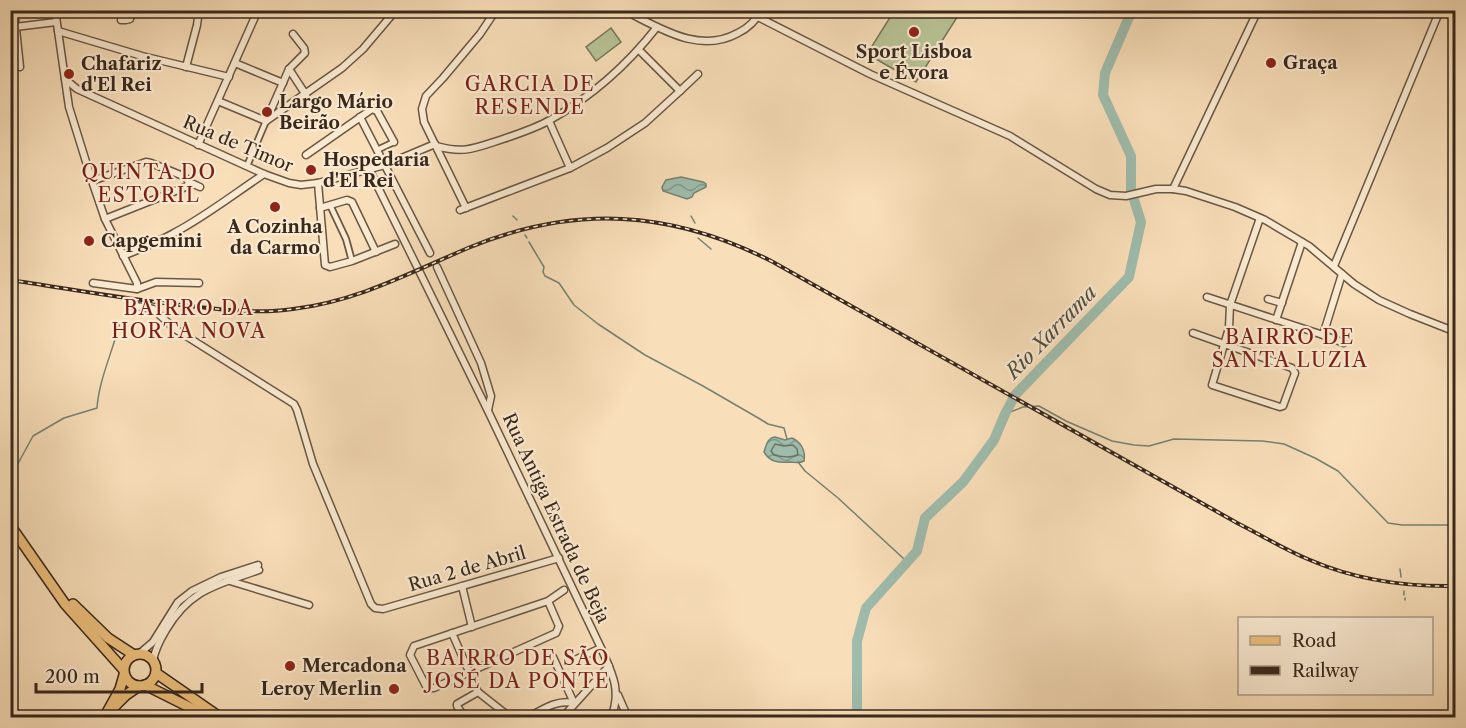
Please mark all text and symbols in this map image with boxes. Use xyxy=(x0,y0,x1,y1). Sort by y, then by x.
marker: Sport Lisboa e Évora xyxy=(907,25,921,39)
place label: Sport Lisboa e Évora xyxy=(856,41,973,84)
place label: Graça xyxy=(1283,52,1338,74)
place label: Chafariz d'El Rei xyxy=(81,53,162,96)
marker: Graça xyxy=(1264,56,1278,70)
marker: Chafariz d'El Rei xyxy=(62,67,76,81)
district label: GARCIA DE RESENDE xyxy=(465,72,595,119)
place label: Largo Mário Beirão xyxy=(279,91,393,134)
marker: Largo Mário Beirão xyxy=(260,105,274,119)
street label: Rua de Timor xyxy=(180,111,297,177)
place label: Hospedaria d'El Rei xyxy=(323,149,430,192)
district label: QUINTA DO ESTORIL xyxy=(81,160,217,207)
marker: Hospedaria d'El Rei xyxy=(304,163,318,177)
marker: A Cozinha da Carmo xyxy=(268,200,282,214)
place label: A Cozinha da Carmo xyxy=(226,216,323,259)
place label: Capgemini xyxy=(101,230,203,252)
marker: Capgemini xyxy=(82,234,96,248)
water label: Rio Xarrama xyxy=(999,280,1101,385)
district label: BAIRRO DA HORTA NOVA xyxy=(111,296,267,343)
district label: BAIRRO DE SANTA LUZIA xyxy=(1212,325,1368,372)
street label: Rua Antiga Estrada de Beja xyxy=(498,409,615,627)
street label: Rua 2 de Abril xyxy=(406,542,528,596)
legend xyxy=(1238,617,1433,695)
text: Road xyxy=(1292,630,1337,652)
district label: BAIRRO DE SÃO JOSÉ DA PONTE xyxy=(423,645,610,693)
place label: Mercadona xyxy=(302,655,407,677)
scale bar xyxy=(36,656,202,694)
marker: Mercadona xyxy=(283,659,297,673)
text: Railway xyxy=(1292,660,1360,682)
text: 200 m xyxy=(45,666,100,688)
place label: Leroy Merlin xyxy=(261,678,383,700)
marker: Leroy Merlin xyxy=(387,682,401,696)

